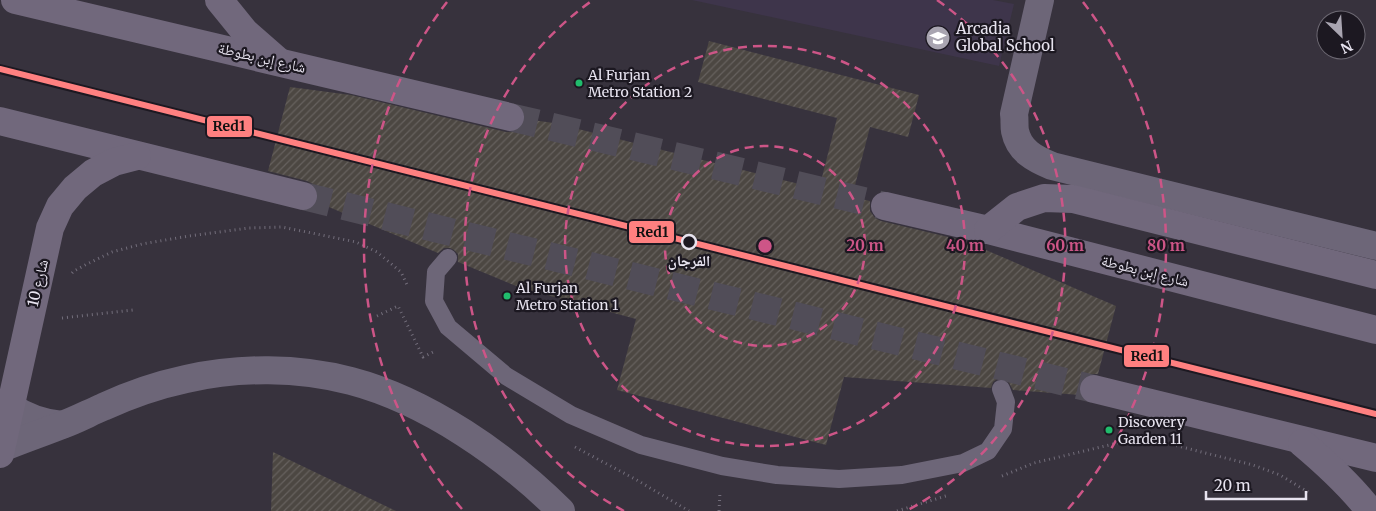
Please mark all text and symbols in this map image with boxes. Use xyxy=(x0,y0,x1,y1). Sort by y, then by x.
north arrow xyxy=(1316,10,1366,60)
place label: Arcadia Global School xyxy=(955,19,1055,55)
school or university icon: Arcadia Global School xyxy=(925,25,951,51)
text: N xyxy=(1338,36,1355,57)
street label: شارع إبن بطوطة xyxy=(216,38,308,78)
place label: Al Furjan Metro Station 2 xyxy=(587,66,692,101)
marker: Al Furjan Metro Station 2 xyxy=(574,78,584,88)
line badge: Red1 xyxy=(206,115,253,138)
text: Red1 xyxy=(213,117,246,135)
line badge: Red1 xyxy=(628,220,675,244)
text: Red1 xyxy=(636,223,669,241)
marker: الفرجان xyxy=(681,234,697,250)
text: 20 m xyxy=(846,236,884,255)
text: 40 m xyxy=(946,236,984,255)
text: 60 m xyxy=(1046,236,1084,255)
text: 80 m xyxy=(1147,236,1185,255)
centre of rings xyxy=(756,237,774,255)
street label: شارع إبن بطوطة xyxy=(1099,250,1191,292)
place label: الفرجان xyxy=(668,251,710,270)
street label: شارع 10 xyxy=(23,257,53,309)
place label: Al Furjan Metro Station 1 xyxy=(515,279,618,314)
marker: Al Furjan Metro Station 1 xyxy=(502,291,512,301)
line badge: Red1 xyxy=(1123,344,1170,368)
text: Red1 xyxy=(1131,347,1164,365)
place label: Discovery Garden 11 xyxy=(1118,413,1186,448)
marker: Discovery Garden 11 xyxy=(1104,425,1114,435)
scale bar xyxy=(1206,468,1306,500)
text: 20 m xyxy=(1214,476,1251,495)

